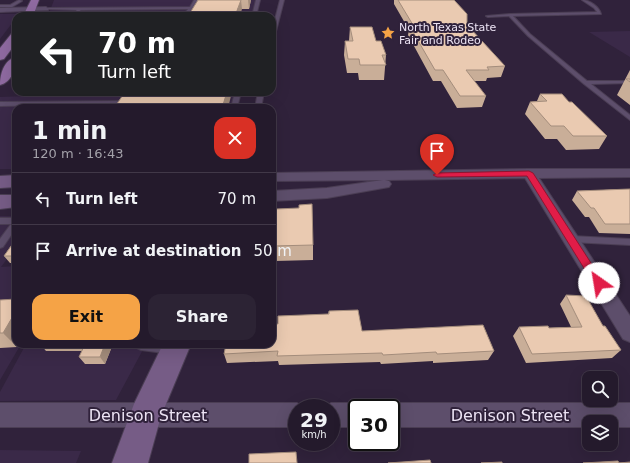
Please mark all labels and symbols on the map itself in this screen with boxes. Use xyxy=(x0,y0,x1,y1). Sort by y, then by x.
place label: North Texas State Fair and Rodeo xyxy=(399,21,497,47)
place icon: North Texas State Fair and Rodeo xyxy=(380,25,396,41)
pin xyxy=(420,134,454,175)
position arrow xyxy=(578,262,620,304)
speed limit sign: 30 xyxy=(348,399,400,451)
street label: Denison Street xyxy=(89,406,207,425)
street label: Denison Street xyxy=(451,406,569,425)

